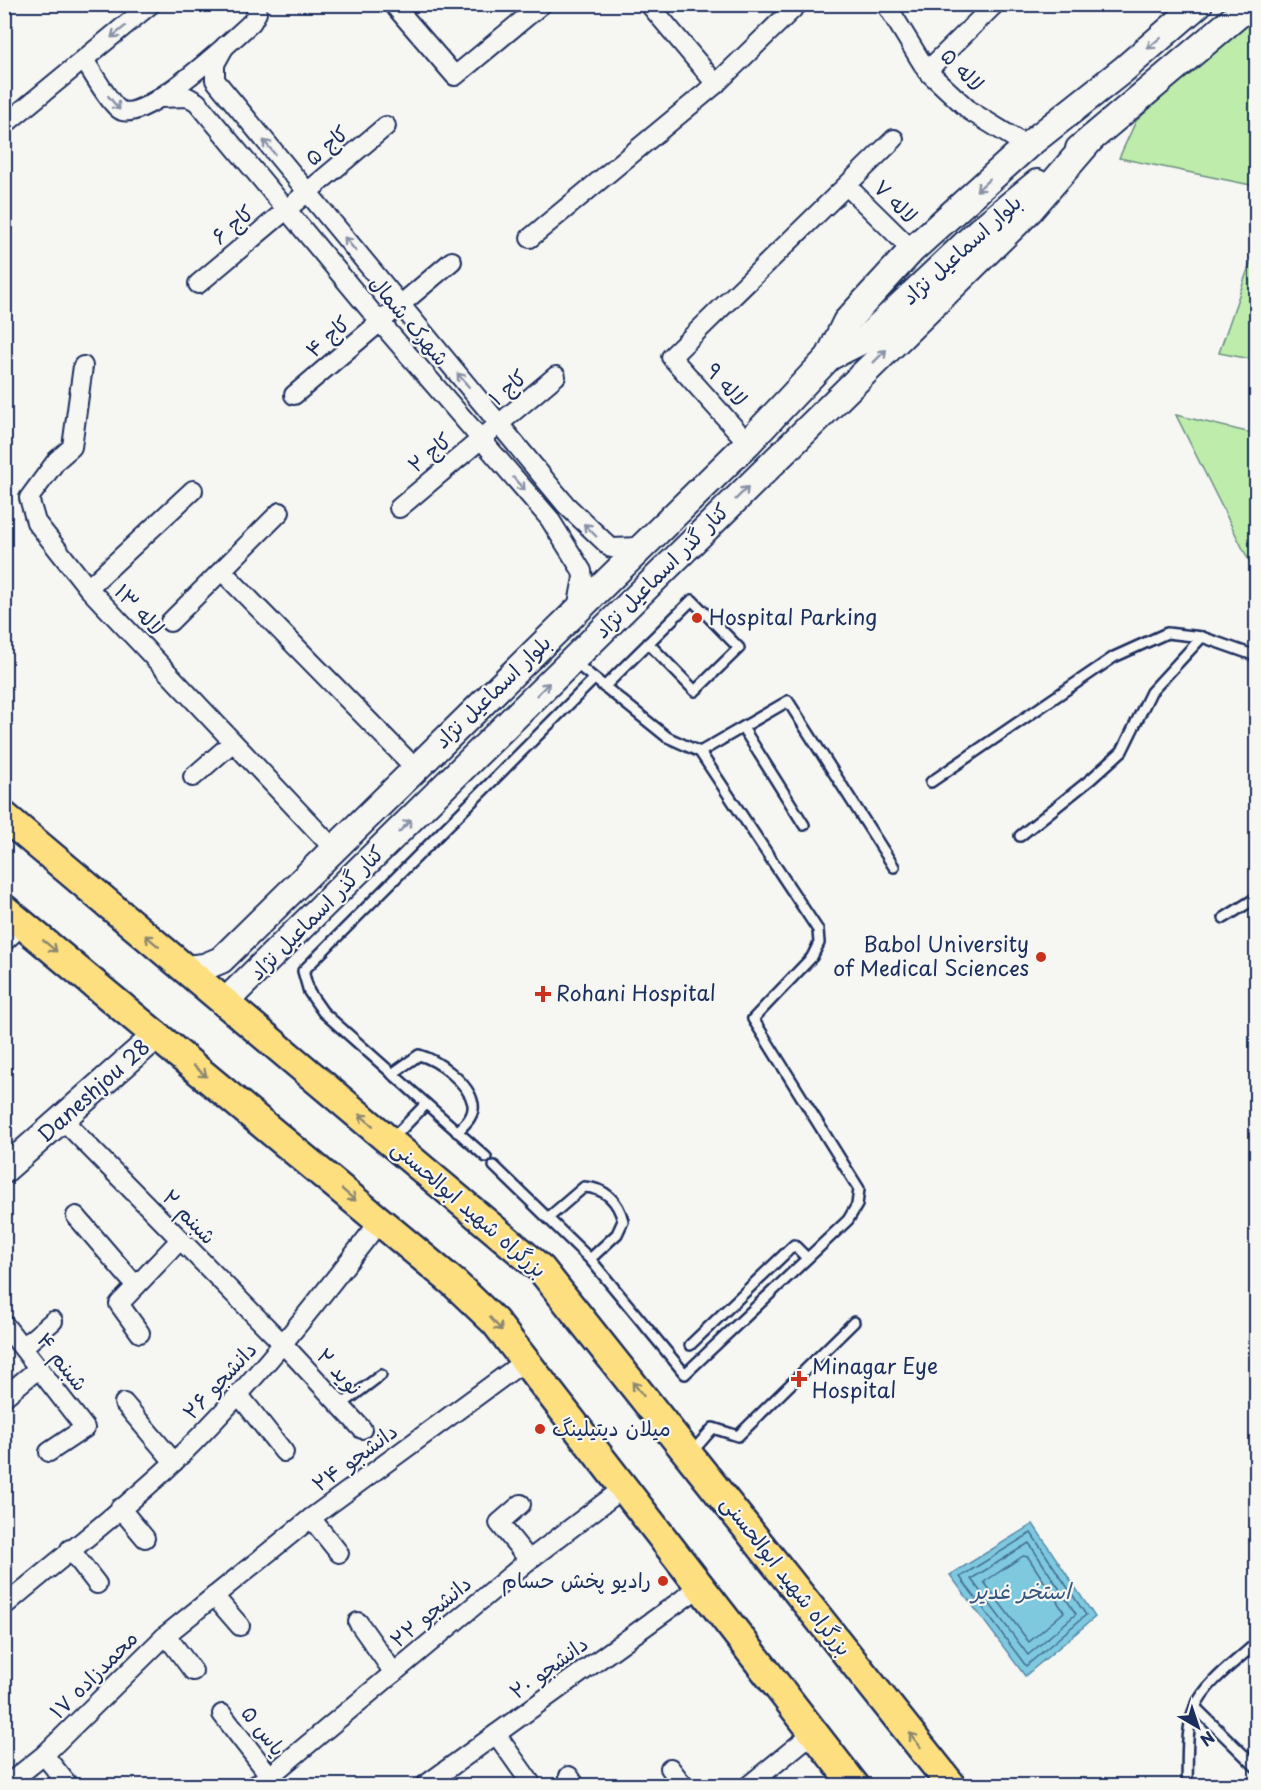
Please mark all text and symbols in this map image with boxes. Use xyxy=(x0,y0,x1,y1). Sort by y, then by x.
one-way arrow xyxy=(110,26,126,39)
one-way arrow xyxy=(1147,36,1162,50)
street label: لاله ۵ xyxy=(934,39,993,98)
one-way arrow xyxy=(108,95,121,111)
street label: کاج ۵ xyxy=(297,116,355,172)
one-way arrow xyxy=(262,140,276,155)
street label: لاله ۷ xyxy=(867,171,926,230)
one-way arrow xyxy=(976,178,991,192)
street label: بلوار اسماعیل نژاد xyxy=(894,186,1028,311)
street label: کاج ۶ xyxy=(203,196,260,251)
one-way arrow xyxy=(343,237,357,252)
street label: شهرک شمال xyxy=(363,267,458,372)
street label: کاج ۴ xyxy=(297,307,356,364)
one-way arrow xyxy=(873,348,888,363)
street label: لاله ۹ xyxy=(699,355,756,413)
street label: کاج ۱ xyxy=(480,361,533,412)
one-way arrow xyxy=(456,373,470,388)
street label: کاج ۲ xyxy=(400,424,458,479)
one-way arrow xyxy=(512,476,526,491)
one-way arrow xyxy=(734,485,749,500)
street label: کنار گذر اسماعیل نژاد xyxy=(586,495,736,645)
one-way arrow xyxy=(583,523,598,538)
street label: لاله ۱۳ xyxy=(108,575,173,642)
place label: Hospital Parking xyxy=(709,600,877,632)
marker: Hospital Parking xyxy=(690,611,704,625)
street label: بلوار اسماعیل نژاد xyxy=(426,626,557,755)
one-way arrow xyxy=(536,682,551,696)
one-way arrow xyxy=(397,819,412,834)
street label: کنار گذر اسماعیل نژاد xyxy=(241,837,391,987)
place label: Babol University of Medical Sciences xyxy=(833,927,1029,983)
one-way arrow xyxy=(145,934,160,948)
one-way arrow xyxy=(42,939,58,952)
marker: Babol University of Medical Sciences xyxy=(1034,950,1048,964)
place label: Rohani Hospital xyxy=(556,976,716,1008)
marker: Rohani Hospital xyxy=(534,985,552,1003)
street label: Daneshjou 28 xyxy=(29,1030,156,1149)
one-way arrow xyxy=(192,1064,208,1077)
one-way arrow xyxy=(358,1114,374,1127)
street label: بزرگراه شهید ابوالحسنی xyxy=(386,1131,555,1284)
street label: شبنم ۲ xyxy=(155,1181,225,1252)
one-way arrow xyxy=(341,1189,357,1202)
one-way arrow xyxy=(489,1316,503,1331)
street label: شبنم ۴ xyxy=(29,1324,97,1398)
street label: دانشجو ۲۶ xyxy=(174,1334,263,1426)
street label: نوید ۲ xyxy=(310,1340,371,1402)
place label: Minagar Eye Hospital xyxy=(812,1349,938,1405)
marker: Minagar Eye Hospital xyxy=(790,1370,808,1388)
one-way arrow xyxy=(632,1381,645,1397)
place label: میلان دیتیلینگ xyxy=(552,1411,671,1443)
street label: دانشجو ۲۴ xyxy=(304,1414,403,1498)
marker: میلان دیتیلینگ xyxy=(533,1422,547,1436)
street label: بزرگراه شهید ابوالحسنی xyxy=(715,1488,861,1662)
place label: رادیو پخش حسام xyxy=(502,1563,651,1597)
street label: دانشجو ۲۲ xyxy=(382,1567,477,1654)
water label: استخر غدیر xyxy=(969,1573,1073,1606)
marker: رادیو پخش حسام xyxy=(656,1574,670,1588)
street label: محمدزاده ۱۷ xyxy=(41,1622,144,1725)
street label: دانشجو ۲۰ xyxy=(502,1627,594,1706)
north arrow xyxy=(1168,1697,1228,1757)
street label: یاس ۵ xyxy=(234,1698,295,1762)
text: N xyxy=(1196,1726,1221,1753)
one-way arrow xyxy=(909,1732,922,1748)

